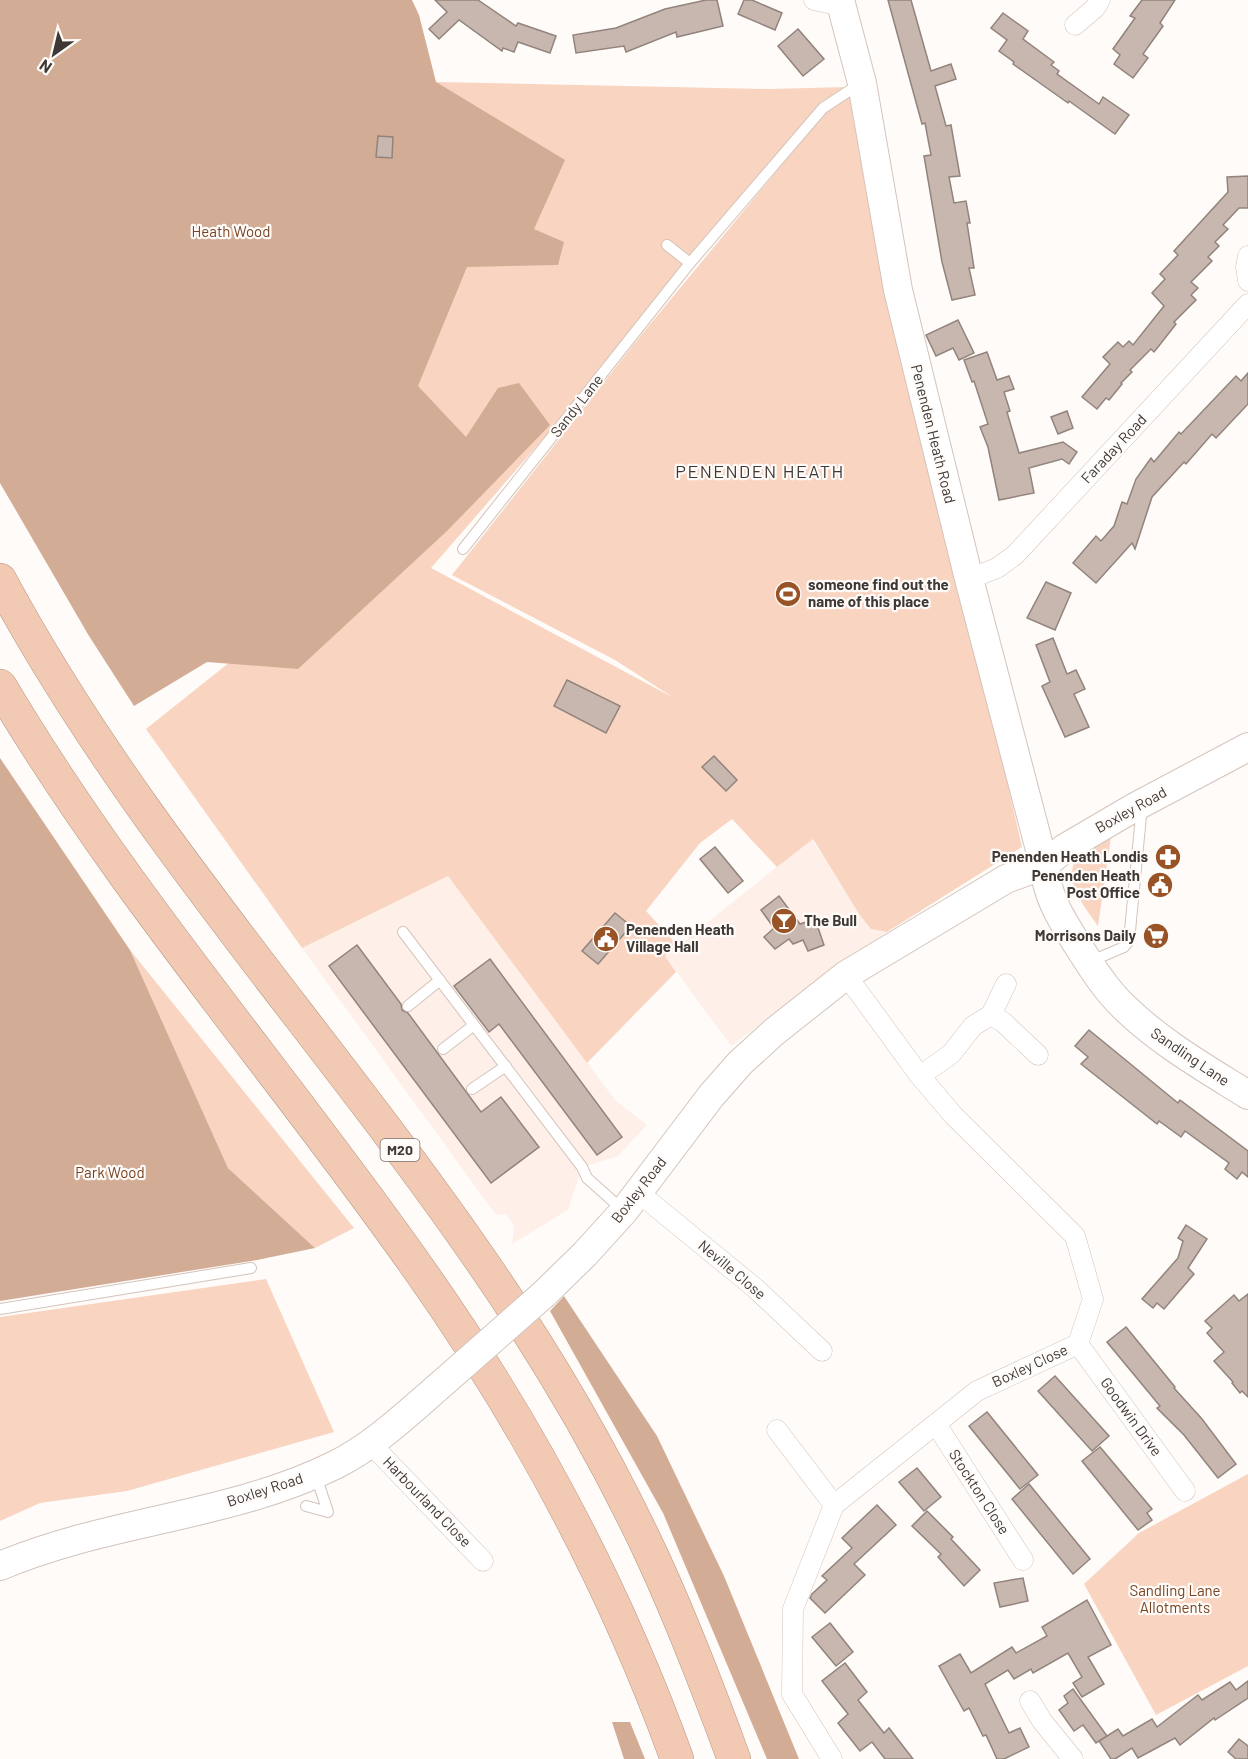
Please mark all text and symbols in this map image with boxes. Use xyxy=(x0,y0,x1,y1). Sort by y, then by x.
north arrow xyxy=(24,24,84,84)
text: N xyxy=(36,56,55,78)
park label: Heath Wood xyxy=(192,222,270,240)
street label: Penenden Heath Road xyxy=(908,362,960,505)
street label: Sandy Lane xyxy=(546,370,606,440)
street label: Faraday Road xyxy=(1077,410,1150,487)
district label: PENENDEN HEATH xyxy=(675,460,845,482)
place label: someone find out the name of this place xyxy=(808,575,949,610)
sports icon: someone find out the name of this place xyxy=(773,579,803,609)
street label: Boxley Road xyxy=(1092,782,1169,836)
pharmacy icon: Penenden Heath Londis xyxy=(1153,842,1183,872)
place label: Penenden Heath Londis xyxy=(992,847,1148,865)
place label: Penenden Heath Post Office xyxy=(1032,866,1140,901)
public building icon: Penenden Heath Post Office xyxy=(1145,870,1175,900)
bar icon: The Bull xyxy=(769,906,799,936)
place label: The Bull xyxy=(804,911,857,929)
place label: Penenden Heath Village Hall xyxy=(626,920,734,955)
supermarket icon: Morrisons Daily xyxy=(1141,921,1171,951)
public building icon: Penenden Heath Village Hall xyxy=(591,924,621,954)
place label: Morrisons Daily xyxy=(1035,926,1136,944)
street label: Sandling Lane xyxy=(1148,1023,1233,1089)
road number: M20 xyxy=(380,1139,420,1161)
street label: Boxley Road xyxy=(607,1153,670,1226)
park label: Park Wood xyxy=(75,1163,145,1181)
street label: Neville Close xyxy=(695,1236,770,1303)
street label: Boxley Close xyxy=(989,1340,1070,1391)
street label: Goodwin Drive xyxy=(1097,1374,1166,1459)
street label: Stockton Close xyxy=(946,1445,1014,1537)
street label: Harbourland Close xyxy=(380,1452,476,1550)
street label: Boxley Road xyxy=(224,1468,305,1510)
park label: Sandling Lane Allotments xyxy=(1129,1581,1221,1616)

